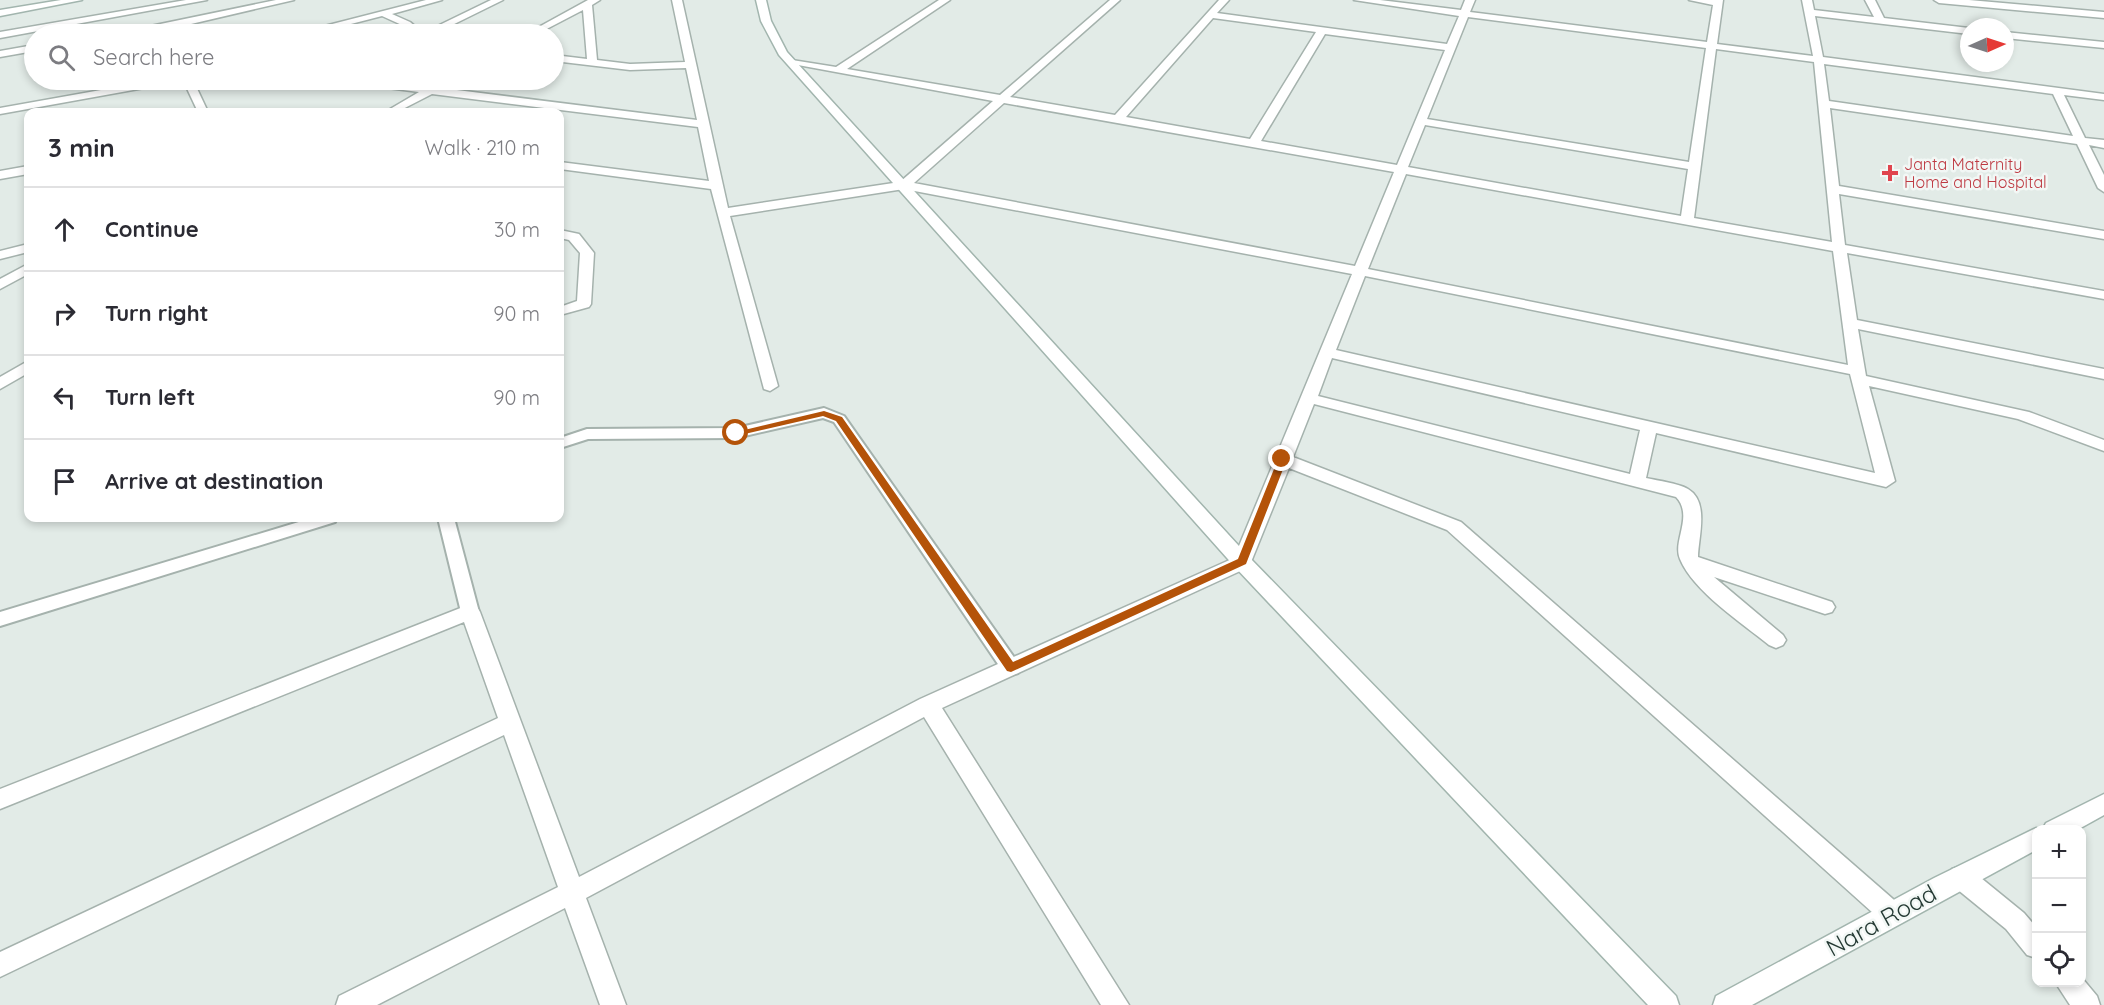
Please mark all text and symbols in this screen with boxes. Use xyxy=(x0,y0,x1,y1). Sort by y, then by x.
north arrow xyxy=(1960,18,2014,72)
search box xyxy=(24,24,564,90)
icon: search xyxy=(45,41,78,74)
text: Search here xyxy=(93,43,214,71)
text: 3 min xyxy=(48,131,115,164)
text: Walk · 210 m xyxy=(425,135,540,160)
place label: Janta Maternity Home and Hospital xyxy=(1904,154,2047,192)
marker: Janta Maternity Home and Hospital xyxy=(1881,164,1899,182)
icon: ahead xyxy=(48,213,81,246)
text: Continue xyxy=(105,215,199,243)
text: 30 m xyxy=(494,217,540,242)
icon: right xyxy=(48,297,81,330)
text: Turn right xyxy=(105,299,209,327)
text: 90 m xyxy=(493,301,540,326)
icon: left xyxy=(48,381,81,414)
text: Turn left xyxy=(105,383,195,411)
text: 90 m xyxy=(493,385,540,410)
route start xyxy=(722,419,748,445)
route end xyxy=(1268,445,1294,471)
icon: arrive xyxy=(48,465,81,498)
text: Arrive at destination xyxy=(105,467,323,495)
map controls xyxy=(2032,825,2086,987)
button: + xyxy=(2032,825,2086,879)
street label: Nara Road xyxy=(1821,877,1941,963)
button: − xyxy=(2032,879,2086,933)
button: locate xyxy=(2032,933,2086,987)

